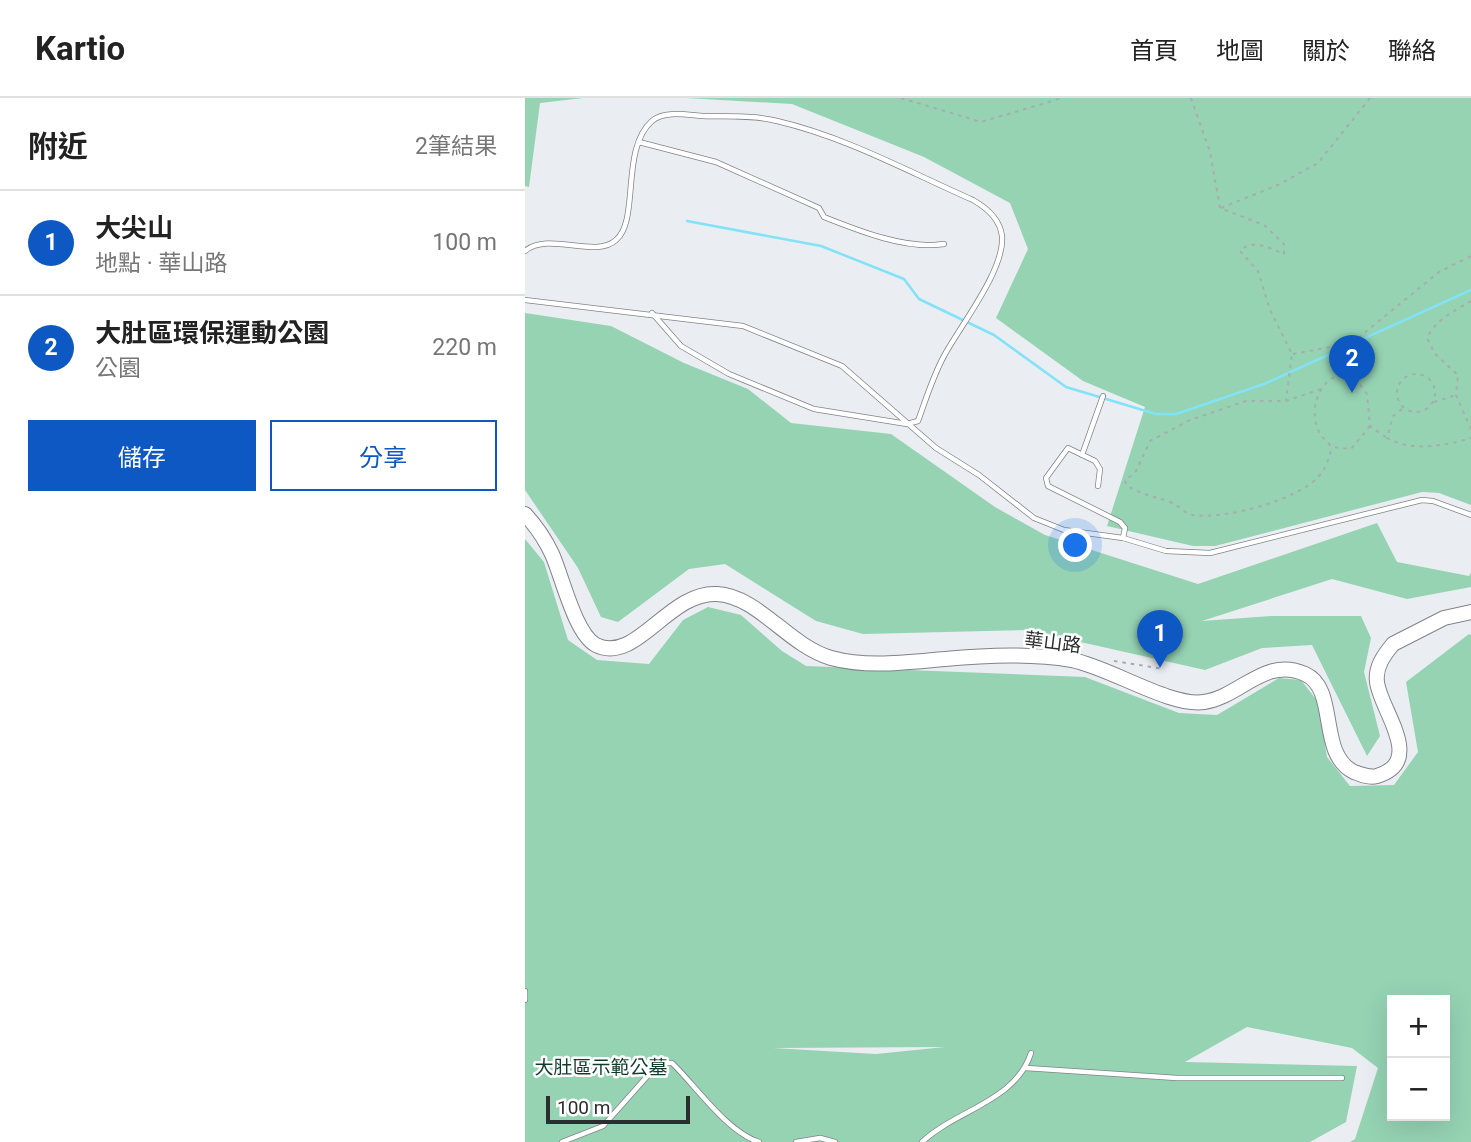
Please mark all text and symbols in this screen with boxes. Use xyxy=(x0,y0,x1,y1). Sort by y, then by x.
text: Kartio xyxy=(35,29,125,68)
text: 首頁 xyxy=(1130,37,1178,65)
text: 地圖 xyxy=(1216,37,1264,65)
text: 關於 xyxy=(1302,37,1350,65)
text: 聯絡 xyxy=(1388,37,1436,65)
text: 附近 xyxy=(28,129,88,164)
text: 2筆結果 xyxy=(415,133,497,160)
text: 大尖山 xyxy=(95,213,173,243)
text: 1 xyxy=(44,229,58,256)
text: 100 m xyxy=(432,229,497,256)
text: 地點 · 華山路 xyxy=(95,250,227,277)
text: 大肚區環保運動公園 xyxy=(95,318,329,348)
text: 2 xyxy=(44,334,58,361)
text: 220 m xyxy=(432,334,497,361)
pin: 2 xyxy=(1329,335,1375,393)
text: 公園 xyxy=(95,355,141,382)
button: 儲存 xyxy=(28,420,256,491)
button: 分享 xyxy=(270,420,497,491)
your location xyxy=(1058,528,1092,562)
pin: 1 xyxy=(1137,610,1183,668)
street label: 華山路 xyxy=(1023,628,1083,657)
map controls xyxy=(1387,995,1450,1121)
button: + xyxy=(1387,995,1450,1058)
park label: 大肚區示範公墓 xyxy=(534,1056,668,1079)
button: − xyxy=(1387,1058,1450,1121)
scale bar xyxy=(546,1093,689,1125)
text: 100 m xyxy=(557,1096,610,1119)

